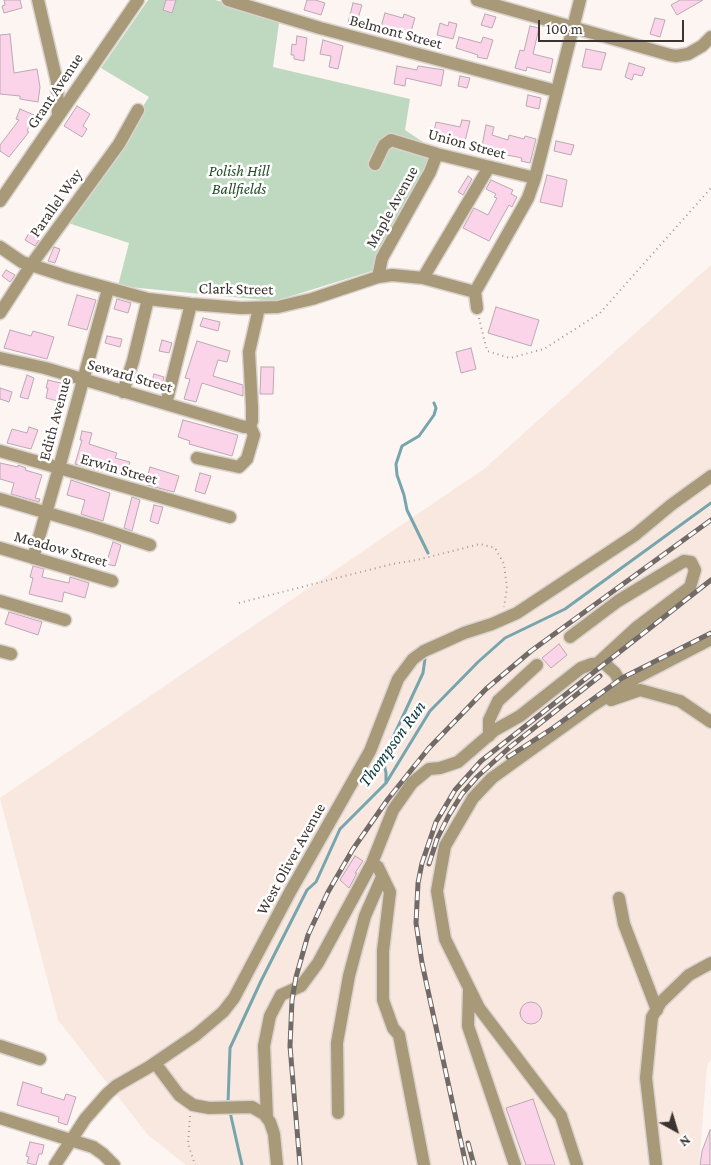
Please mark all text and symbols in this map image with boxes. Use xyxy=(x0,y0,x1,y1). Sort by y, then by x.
street label: Belmont Street xyxy=(348,10,444,54)
scale bar xyxy=(541,10,687,42)
text: 100 m xyxy=(546,21,583,37)
street label: Grant Avenue xyxy=(23,50,87,132)
street label: Union Street xyxy=(426,124,508,164)
park label: Polish Hill Ballfields xyxy=(208,161,270,199)
street label: Maple Avenue xyxy=(362,163,422,251)
street label: Parallel Way xyxy=(25,165,87,241)
street label: Clark Street xyxy=(198,279,274,299)
street label: Seward Street xyxy=(85,355,175,397)
street label: Edith Avenue xyxy=(35,375,75,463)
street label: Erwin Street xyxy=(78,449,160,489)
street label: Meadow Street xyxy=(12,527,110,571)
water label: Thompson Run xyxy=(353,697,431,791)
street label: West Oliver Avenue xyxy=(252,800,330,918)
north arrow xyxy=(651,1105,701,1155)
text: N xyxy=(677,1132,694,1151)

